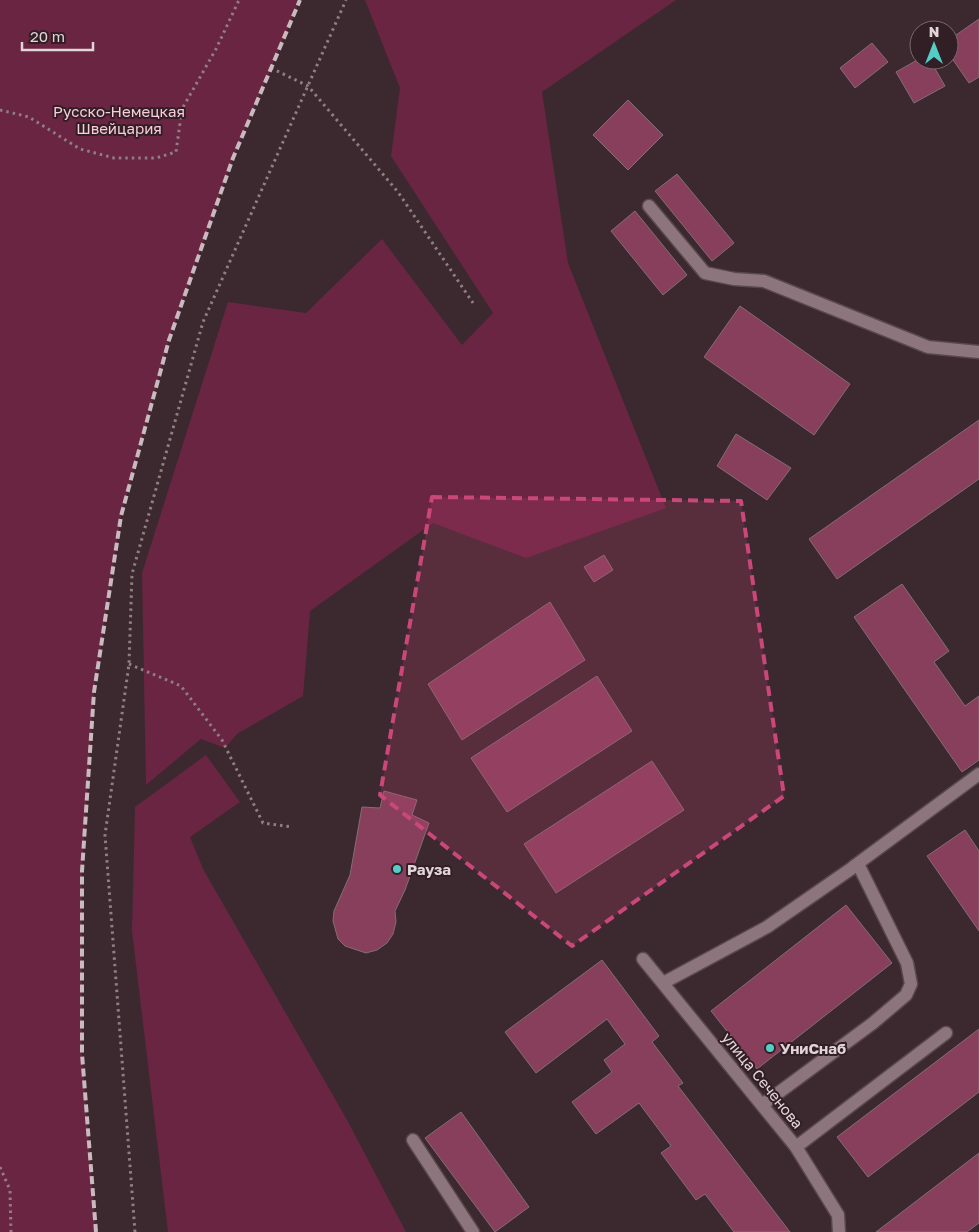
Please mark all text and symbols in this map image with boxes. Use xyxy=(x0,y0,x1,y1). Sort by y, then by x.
scale bar xyxy=(22,20,94,52)
north arrow xyxy=(909,20,959,70)
text: N xyxy=(929,23,939,40)
text: 20 m xyxy=(30,27,65,45)
park label: Русско-Немецкая Швейцария xyxy=(53,102,185,137)
place label: Рауза xyxy=(407,860,451,878)
marker: Рауза xyxy=(391,863,403,875)
street label: улица Сеченова xyxy=(719,1028,807,1132)
place label: УниСнаб xyxy=(780,1039,846,1057)
marker: УниСнаб xyxy=(764,1042,776,1054)

